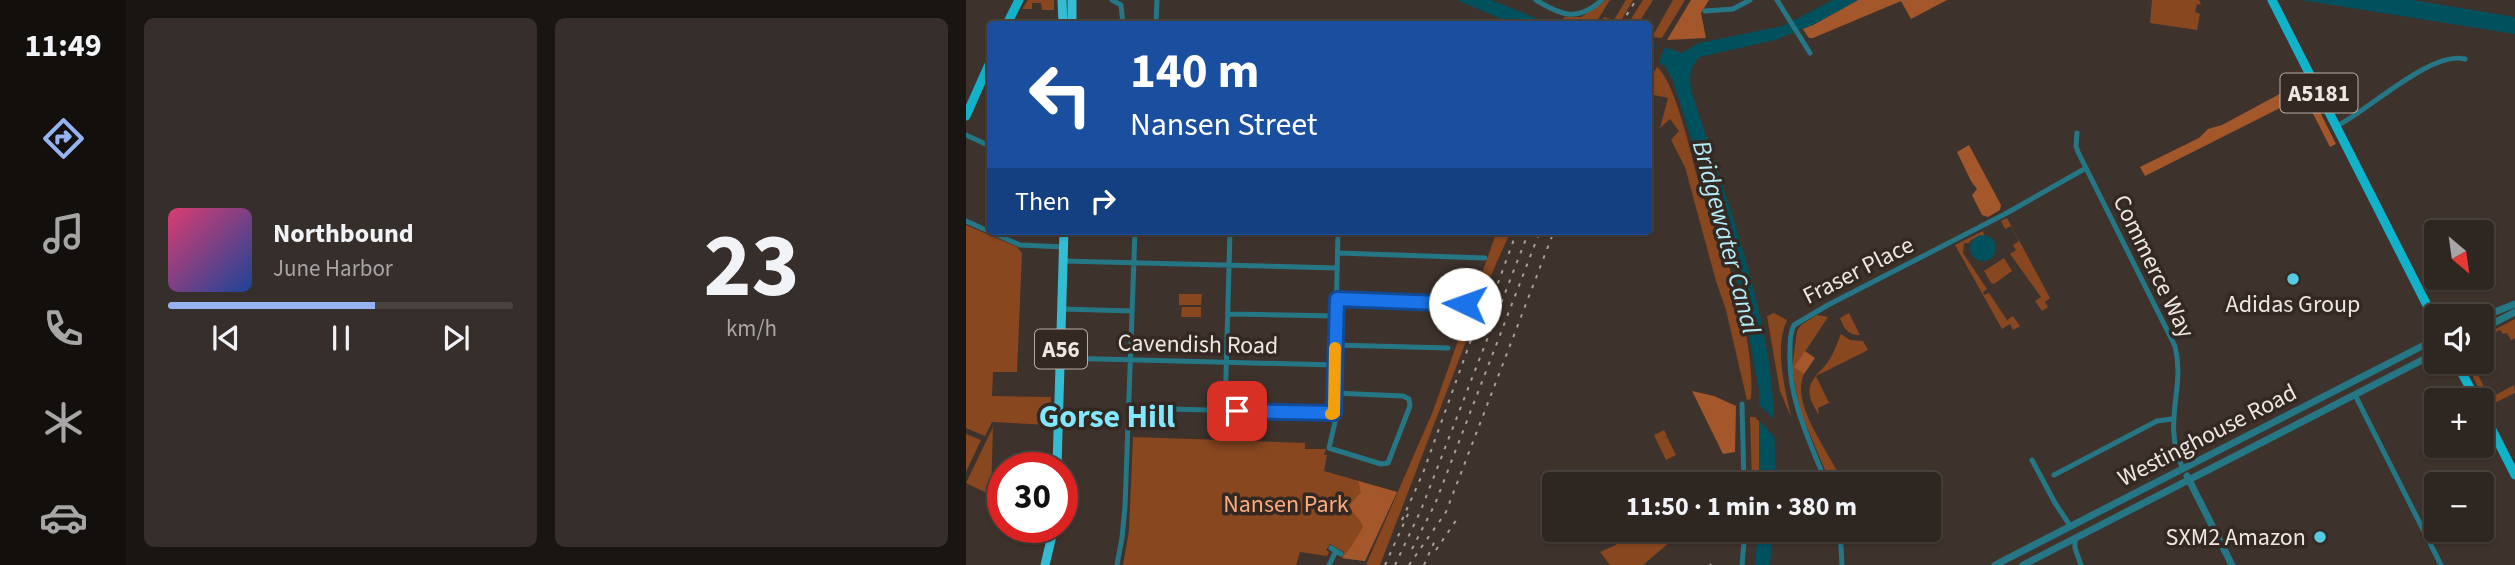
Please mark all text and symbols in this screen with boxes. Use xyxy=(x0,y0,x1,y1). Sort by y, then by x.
text: 11:49 xyxy=(24,23,102,69)
text: 140 m xyxy=(1130,37,1259,107)
icon: left xyxy=(1015,49,1106,140)
road number: A5181 xyxy=(2280,74,2358,113)
text: Nansen Street xyxy=(1130,102,1318,148)
icon: directions xyxy=(39,114,88,163)
water label: Bridgewater Canal xyxy=(1683,136,1770,338)
icon: right xyxy=(1084,182,1122,220)
text: Then xyxy=(1015,183,1070,220)
street label: Commerce Way xyxy=(2104,189,2203,344)
text: 23 xyxy=(703,202,800,331)
icon: music xyxy=(39,209,88,258)
text: Northbound xyxy=(273,215,414,252)
north arrow xyxy=(2424,220,2494,290)
map controls xyxy=(2424,220,2494,542)
street label: Fraser Place xyxy=(1797,228,1920,313)
text: June Harbor xyxy=(273,252,393,285)
position arrow xyxy=(1428,267,1502,341)
marker: Adidas Group xyxy=(2285,271,2301,287)
place label: Adidas Group xyxy=(2226,287,2360,322)
icon: phone xyxy=(39,304,88,353)
button: sound xyxy=(2424,304,2494,374)
text: km/h xyxy=(726,312,777,345)
icon: previous xyxy=(207,319,245,357)
icon: pause xyxy=(322,319,360,357)
icon: next xyxy=(437,319,475,357)
street label: Cavendish Road xyxy=(1117,326,1279,363)
road number: A56 xyxy=(1035,330,1087,368)
street label: Westinghouse Road xyxy=(2112,375,2303,496)
pin xyxy=(1207,381,1267,441)
button: + xyxy=(2424,388,2494,458)
icon: arrive xyxy=(1218,392,1256,430)
district label: Gorse Hill xyxy=(1039,394,1175,440)
icon: climate xyxy=(39,398,88,447)
speed limit sign: 30 xyxy=(987,452,1078,543)
button: − xyxy=(2424,472,2494,542)
park label: Nansen Park xyxy=(1223,487,1349,522)
text: 11:50 · 1 min · 380 m xyxy=(1626,488,1857,525)
icon: car xyxy=(39,493,88,542)
place label: SXM2 Amazon xyxy=(2166,520,2306,555)
marker: SXM2 Amazon xyxy=(2312,529,2328,545)

